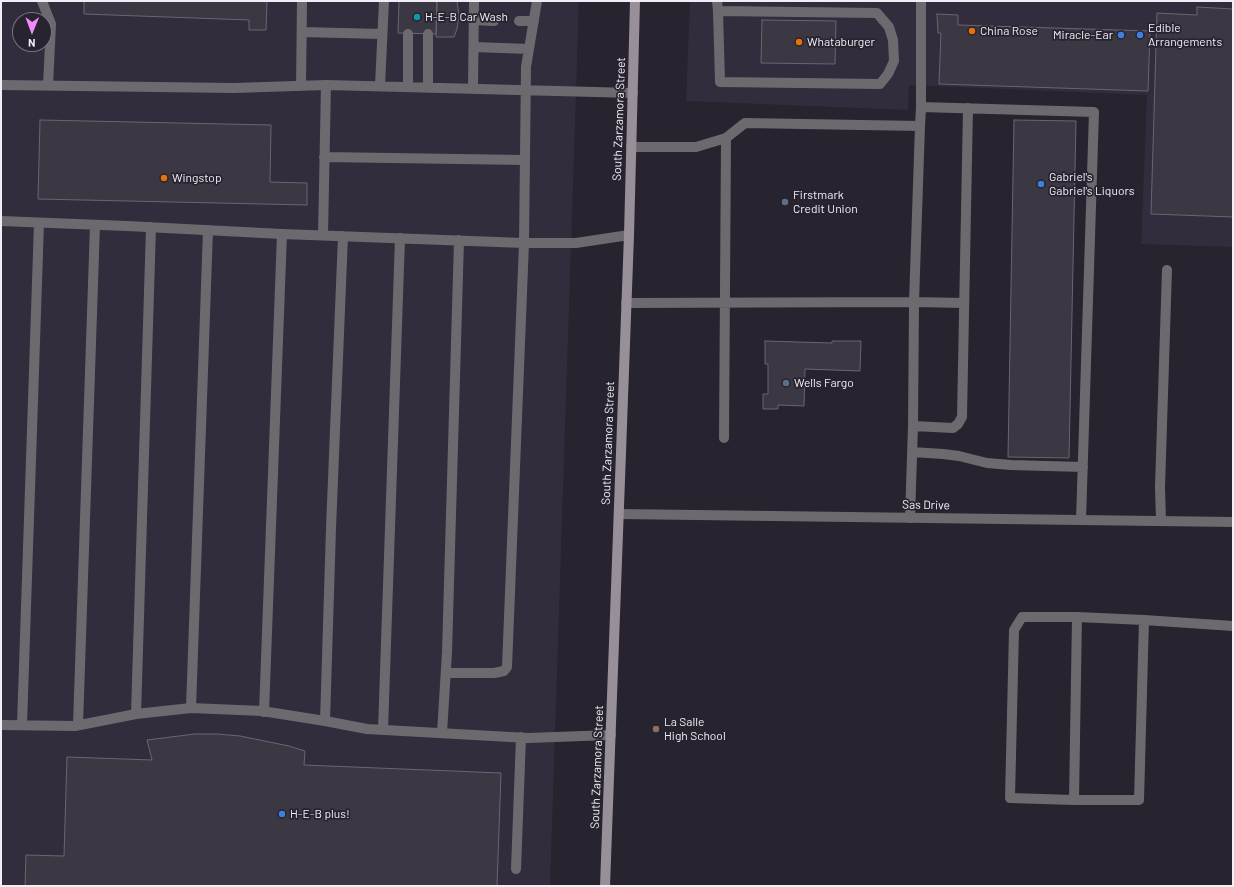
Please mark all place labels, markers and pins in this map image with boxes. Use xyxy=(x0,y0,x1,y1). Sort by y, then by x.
place label: H-E-B Car Wash xyxy=(425,10,508,24)
marker: H-E-B Car Wash xyxy=(412,12,422,22)
place label: Edible Arrangements xyxy=(1148,21,1222,49)
place label: China Rose xyxy=(980,24,1038,38)
marker: China Rose xyxy=(967,26,977,36)
place label: Miracle-Ear xyxy=(1053,28,1113,42)
marker: Miracle-Ear xyxy=(1116,30,1126,40)
marker: Edible Arrangements xyxy=(1135,30,1145,40)
place label: Whataburger xyxy=(807,35,875,49)
marker: Whataburger xyxy=(794,37,804,47)
place label: Gabriel's Gabriel's Liquors xyxy=(1049,170,1135,198)
place label: Wingstop xyxy=(172,171,222,185)
marker: Wingstop xyxy=(159,173,169,183)
marker: Gabriel's Gabriel's Liquors xyxy=(1036,179,1046,189)
place label: Firstmark Credit Union xyxy=(793,188,858,216)
marker: Firstmark Credit Union xyxy=(780,197,790,207)
place label: Wells Fargo xyxy=(794,376,854,390)
marker: Wells Fargo xyxy=(781,378,791,388)
place label: La Salle High School xyxy=(664,715,726,743)
marker: La Salle High School xyxy=(651,724,661,734)
place label: H-E-B plus! xyxy=(290,807,350,821)
marker: H-E-B plus! xyxy=(277,809,287,819)

